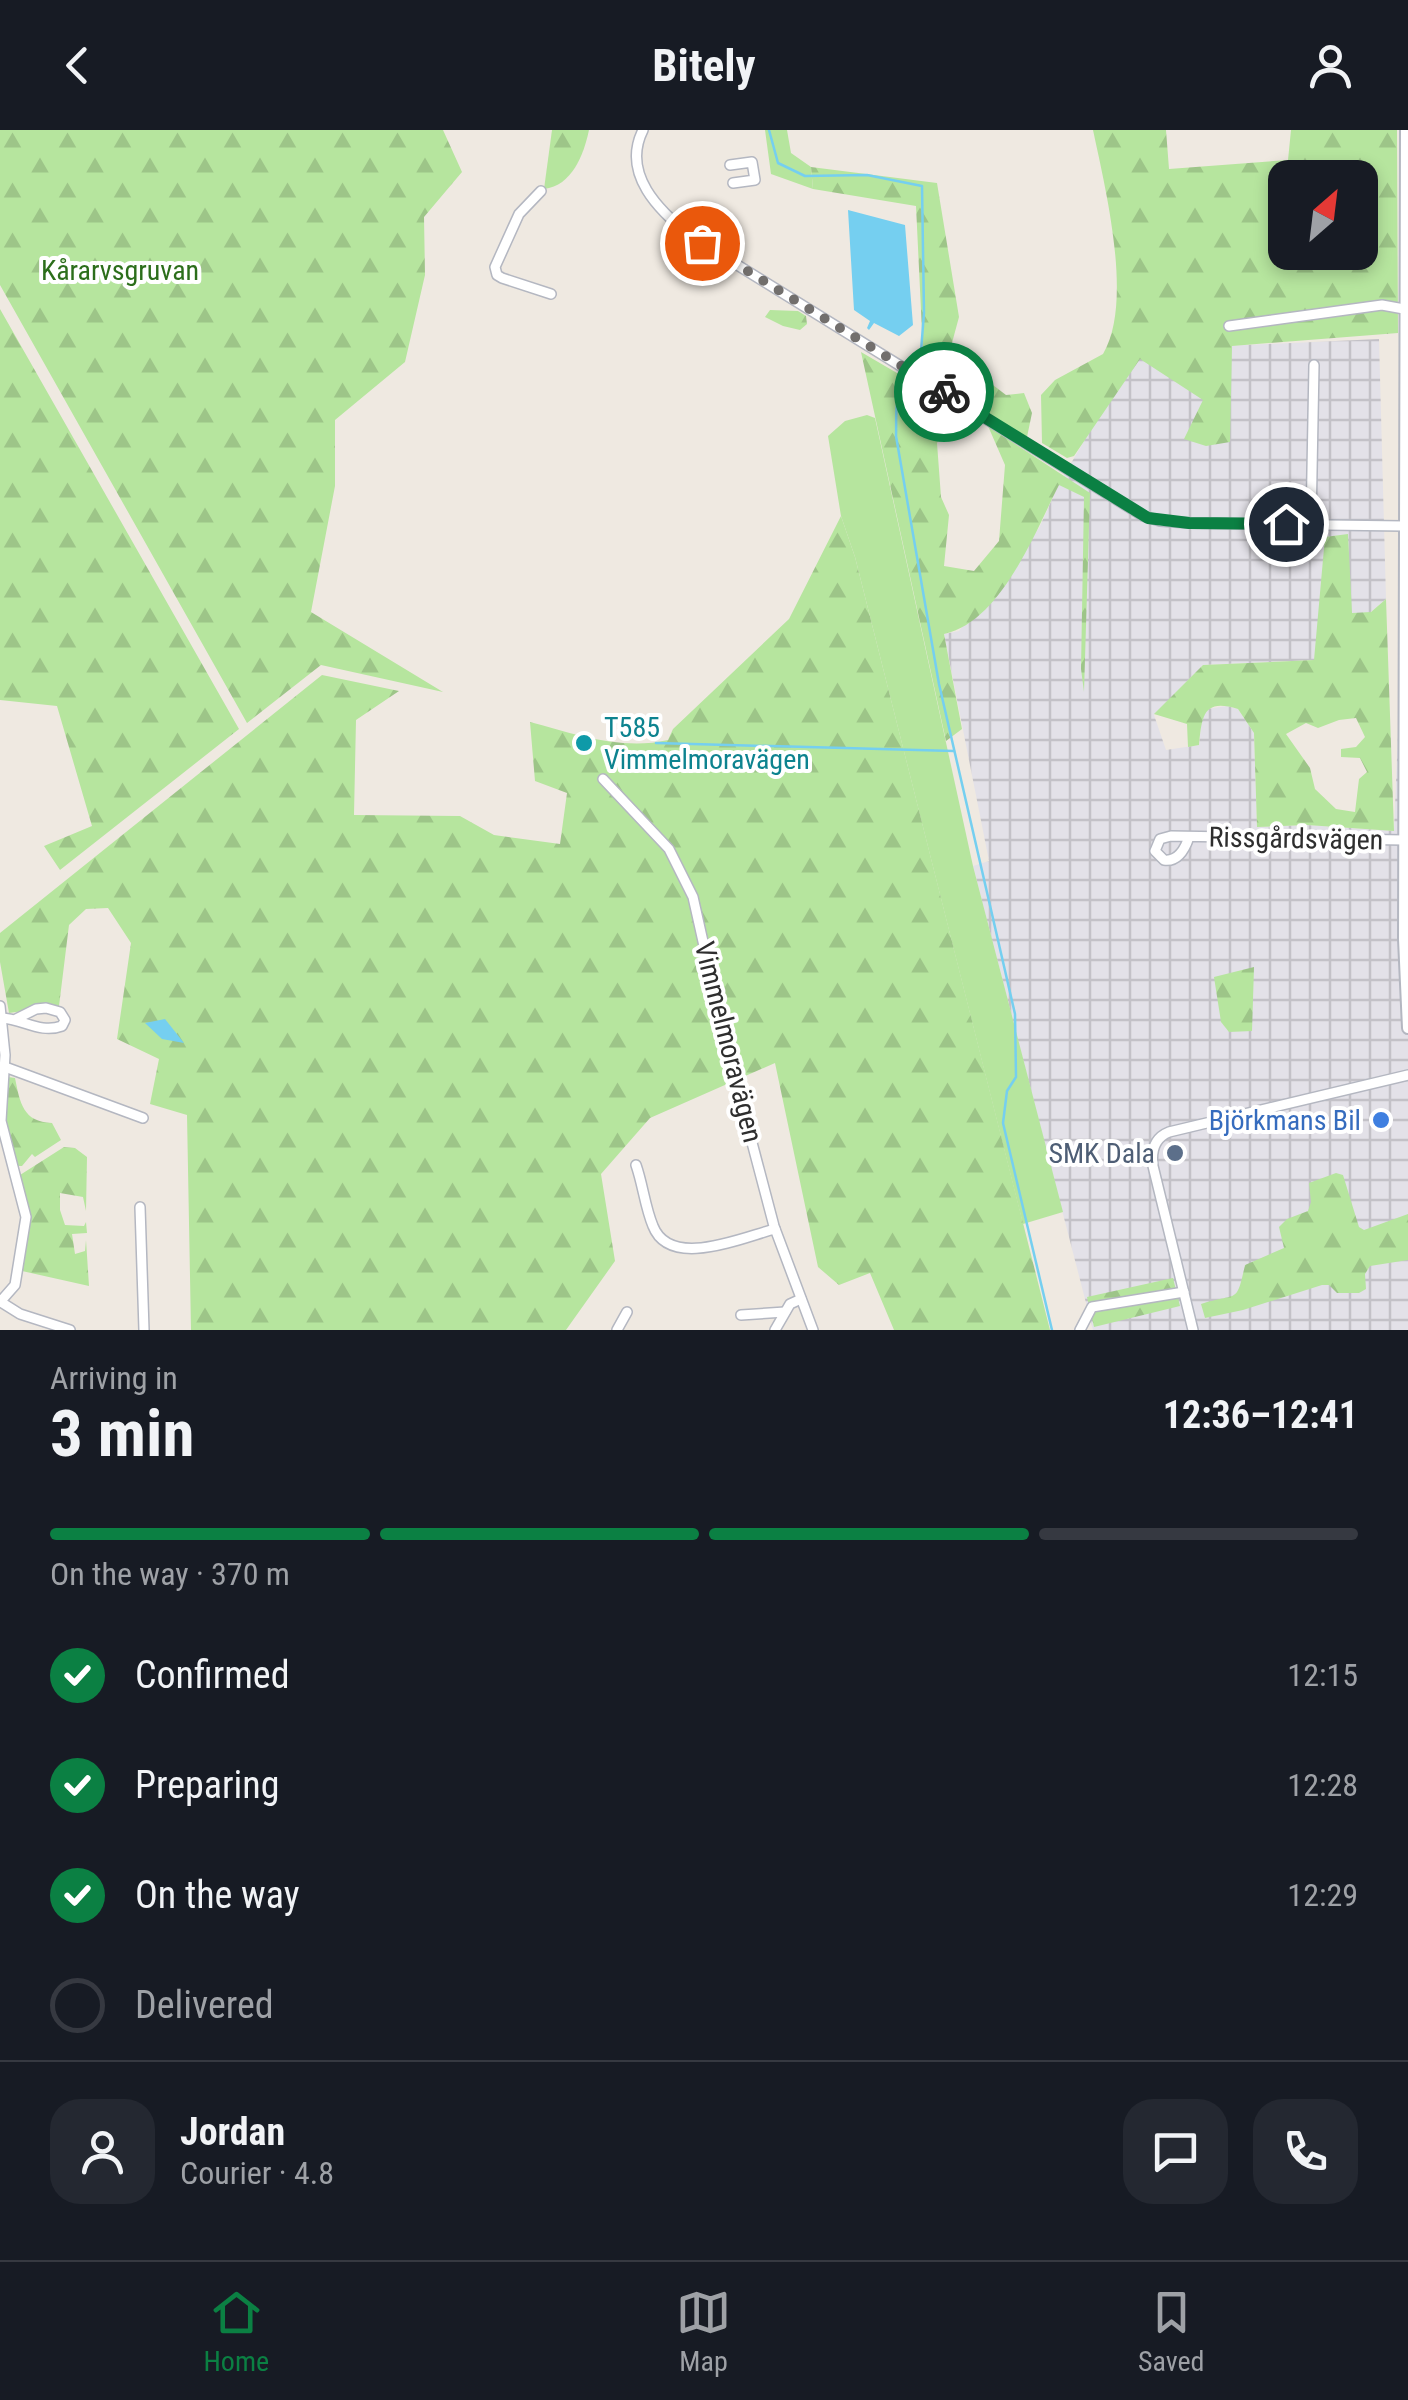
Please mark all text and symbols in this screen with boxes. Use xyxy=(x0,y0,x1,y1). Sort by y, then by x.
icon: back xyxy=(50,38,105,93)
icon: person xyxy=(1303,38,1358,93)
text: Bitely xyxy=(652,39,756,92)
north arrow xyxy=(1268,160,1378,270)
map controls xyxy=(1268,160,1378,270)
pin xyxy=(660,201,745,286)
icon: bag xyxy=(675,216,730,271)
park label: Kårarvsgruvan xyxy=(41,254,199,287)
courier xyxy=(894,342,994,442)
icon: bike xyxy=(917,365,972,420)
pin xyxy=(1244,482,1329,567)
icon: home xyxy=(1259,497,1314,552)
place label: T585 Vimmelmoravägen xyxy=(604,711,810,776)
marker: T585 Vimmelmoravägen xyxy=(573,732,595,754)
street label: Rissgårdsvägen xyxy=(1208,820,1384,857)
street label: Vimmelmoravägen xyxy=(688,938,769,1146)
place label: Björkmans Bil xyxy=(1209,1104,1361,1137)
marker: Björkmans Bil xyxy=(1370,1109,1392,1131)
place label: SMK Dala xyxy=(1048,1137,1155,1170)
marker: SMK Dala xyxy=(1164,1142,1186,1164)
text: Arriving in xyxy=(50,1359,178,1397)
text: 12:36–12:41 xyxy=(1163,1393,1358,1437)
text: 3 min xyxy=(50,1396,194,1472)
text: On the way · 370 m xyxy=(50,1555,290,1593)
icon: check xyxy=(50,1648,105,1703)
text: Confirmed xyxy=(135,1653,290,1697)
text: 12:15 xyxy=(1287,1656,1358,1694)
icon: check xyxy=(50,1758,105,1813)
text: Preparing xyxy=(135,1763,280,1807)
text: 12:28 xyxy=(1287,1766,1358,1804)
icon: check xyxy=(50,1868,105,1923)
text: On the way xyxy=(135,1873,300,1917)
text: 12:29 xyxy=(1287,1876,1358,1914)
text: Delivered xyxy=(135,1983,274,2027)
button: person xyxy=(50,2099,155,2204)
button: chat xyxy=(1123,2099,1228,2204)
button: phone xyxy=(1253,2099,1358,2204)
text: Jordan xyxy=(180,2110,285,2154)
text: Courier · 4.8 xyxy=(180,2154,334,2192)
tab: Home xyxy=(203,2285,269,2378)
tab: Map xyxy=(676,2285,731,2378)
tab: Saved xyxy=(1138,2285,1205,2378)

